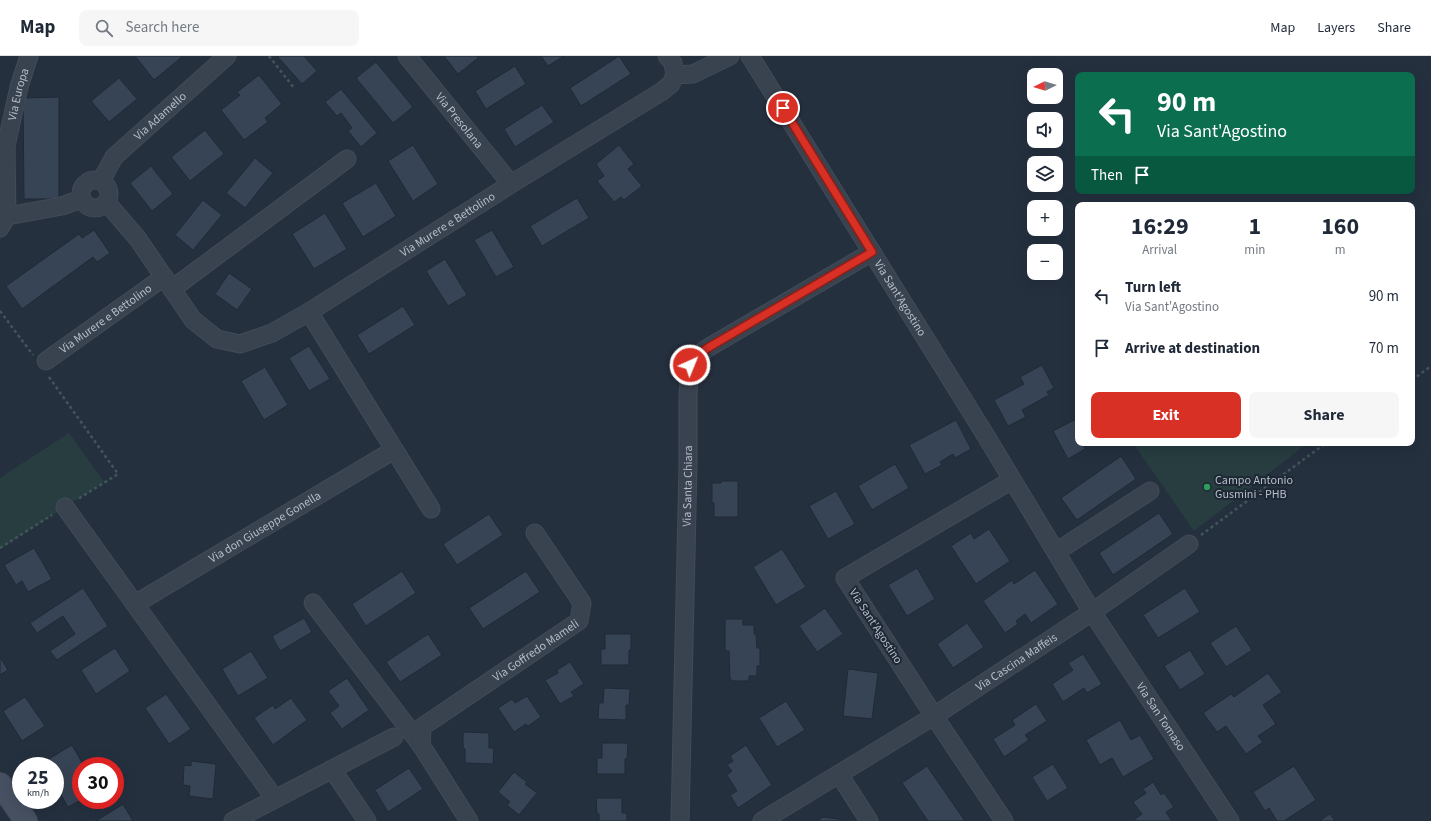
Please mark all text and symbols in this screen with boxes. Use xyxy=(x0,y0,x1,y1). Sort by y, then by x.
search box xyxy=(79,10,359,46)
text: Map xyxy=(20,14,55,41)
icon: search xyxy=(93,17,115,39)
text: Search here xyxy=(125,17,199,38)
text: Map xyxy=(1270,18,1295,38)
text: Layers xyxy=(1317,18,1355,38)
text: Share xyxy=(1377,18,1411,38)
street label: Via Europa xyxy=(4,66,34,122)
north arrow xyxy=(1027,68,1063,104)
map controls xyxy=(1027,68,1063,280)
text: 90 m xyxy=(1157,82,1216,122)
street label: Via Adamello xyxy=(130,88,190,144)
icon: left xyxy=(1091,88,1143,140)
street label: Via Presolana xyxy=(431,89,487,152)
pin xyxy=(766,91,800,125)
icon: arrive xyxy=(772,97,794,119)
button: sound xyxy=(1027,112,1063,148)
text: Via Sant'Agostino xyxy=(1157,119,1287,144)
button: layers xyxy=(1027,156,1063,192)
icon: arrive xyxy=(1131,164,1153,186)
text: Then xyxy=(1091,165,1123,186)
street label: Via Murere e Bettolino xyxy=(397,188,499,261)
button: + xyxy=(1027,200,1063,236)
text: 16:29 xyxy=(1131,209,1189,244)
text: 1 xyxy=(1249,209,1261,244)
text: 160 xyxy=(1321,209,1359,244)
text: Arrival xyxy=(1142,241,1177,259)
text: min xyxy=(1244,241,1265,259)
text: m xyxy=(1335,241,1346,259)
button: − xyxy=(1027,244,1063,280)
street label: Via Sant'Agostino xyxy=(870,257,930,340)
text: Turn left xyxy=(1125,277,1181,298)
street label: Via Murere e Bettolino xyxy=(56,280,155,358)
icon: left xyxy=(1091,285,1113,307)
text: 90 m xyxy=(1369,286,1399,307)
text: Via Sant'Agostino xyxy=(1125,298,1219,316)
icon: arrive xyxy=(1091,337,1113,359)
text: Arrive at destination xyxy=(1125,338,1260,359)
text: 70 m xyxy=(1369,338,1399,359)
position arrow xyxy=(669,344,711,386)
button: Exit xyxy=(1091,392,1241,438)
button: Share xyxy=(1249,392,1399,438)
street label: Via Santa Chiara xyxy=(679,445,697,527)
place label: Campo Antonio Gusmini - PHB xyxy=(1215,472,1293,503)
marker: Campo Antonio Gusmini - PHB xyxy=(1202,482,1212,492)
street label: Via don Giuseppe Gonella xyxy=(206,487,324,567)
street label: Via Sant'Agostino xyxy=(845,585,906,667)
street label: Via Goffredo Mameli xyxy=(489,615,582,686)
street label: Via Cascina Maffeis xyxy=(972,629,1061,695)
street label: Via San Tomaso xyxy=(1132,679,1189,754)
speed limit sign: 30 xyxy=(72,757,124,809)
text: 25 xyxy=(27,764,49,792)
text: km/h xyxy=(27,786,49,800)

